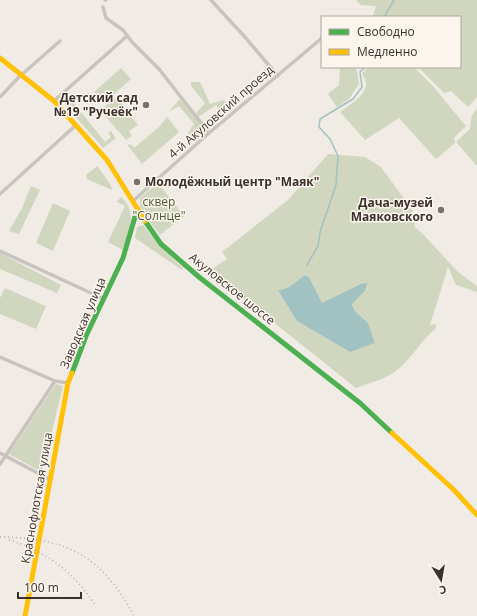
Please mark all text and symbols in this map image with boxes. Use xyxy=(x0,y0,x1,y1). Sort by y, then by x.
legend xyxy=(321,16,461,68)
text: Свободно xyxy=(357,23,415,40)
text: Медленно xyxy=(357,43,417,60)
street label: 4-й Акуловский проезд xyxy=(165,61,277,162)
place label: Детский сад №19 "Ручеёк" xyxy=(54,89,138,120)
marker: Детский сад №19 "Ручеёк" xyxy=(141,100,151,110)
place label: Молодёжный центр "Маяк" xyxy=(145,173,319,190)
marker: Молодёжный центр "Маяк" xyxy=(132,177,142,187)
park label: сквер "Солнце" xyxy=(132,193,186,224)
place label: Дача-музей Маяковского xyxy=(351,194,433,225)
marker: Дача-музей Маяковского xyxy=(436,205,446,215)
street label: Акуловское шоссе xyxy=(186,249,279,329)
street label: Заводская улица xyxy=(56,275,109,371)
street label: Краснофлотская улица xyxy=(17,431,56,565)
north arrow xyxy=(421,560,461,600)
scale bar xyxy=(18,574,81,600)
text: 100 m xyxy=(24,579,59,596)
text: С xyxy=(438,582,448,598)

